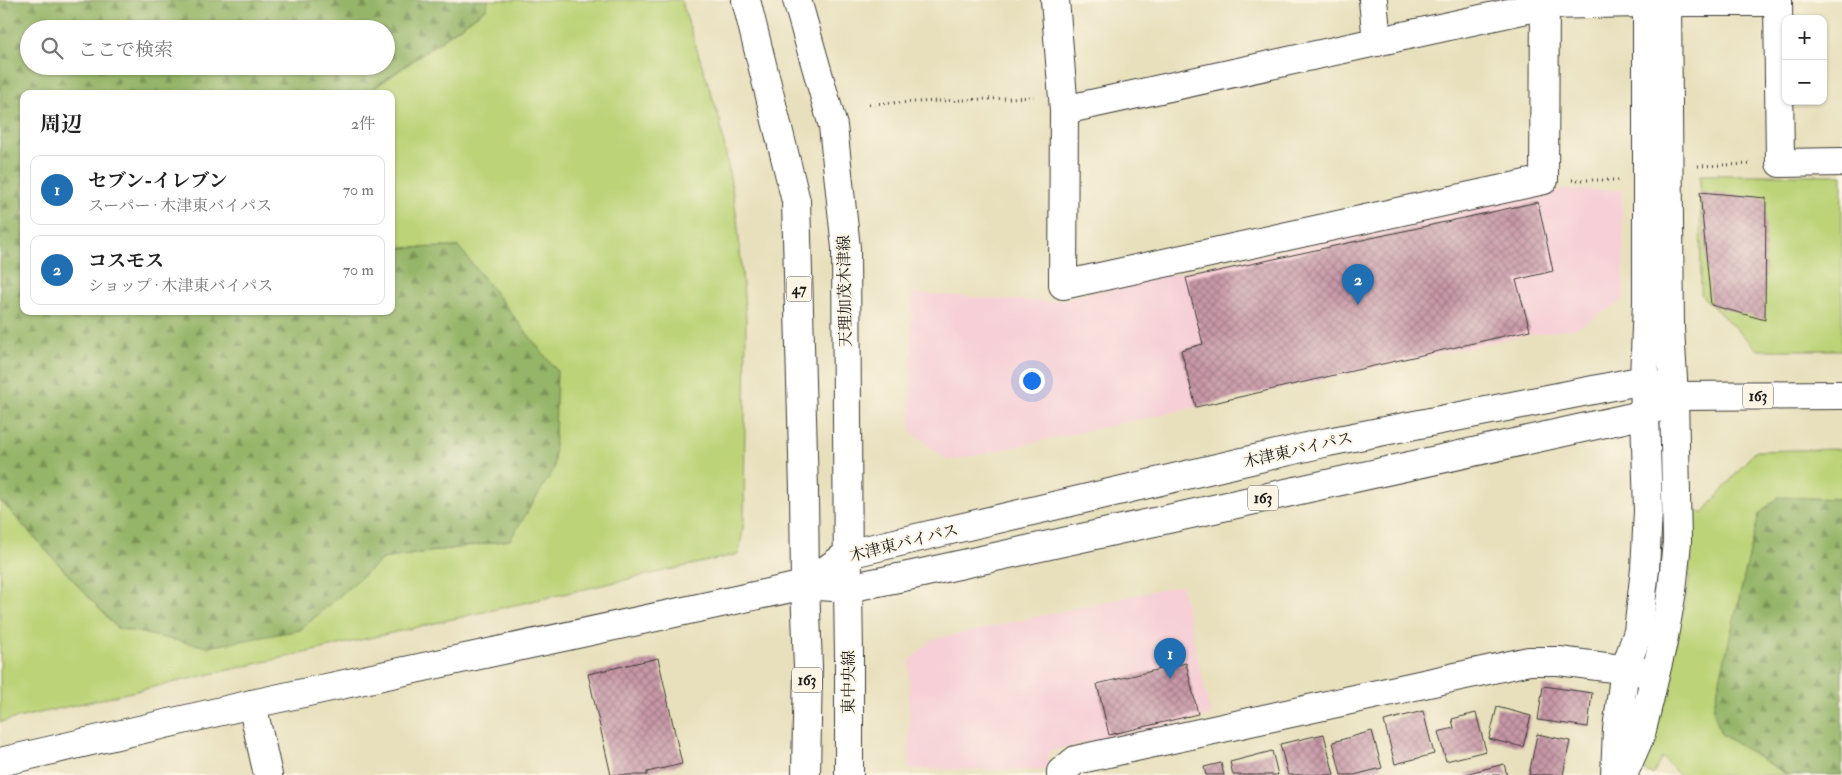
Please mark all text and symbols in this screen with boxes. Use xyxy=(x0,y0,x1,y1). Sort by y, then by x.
map controls xyxy=(1782,15,1827,105)
button: + xyxy=(1782,15,1827,60)
search box xyxy=(20,20,395,75)
icon: search xyxy=(38,34,66,62)
text: ここで検索 xyxy=(78,38,173,62)
button: − xyxy=(1782,60,1827,105)
text: 周辺 xyxy=(40,111,82,138)
text: 2件 xyxy=(351,114,375,134)
text: セブン-イレブン xyxy=(88,169,228,193)
text: 1 xyxy=(54,180,60,200)
text: 70 m xyxy=(343,180,374,200)
text: スーパー · 木津東バイパス xyxy=(88,196,272,216)
street label: 天理加茂木津線 xyxy=(834,235,856,347)
text: コスモス xyxy=(88,249,164,273)
text: 2 xyxy=(53,260,61,280)
text: 70 m xyxy=(343,260,374,280)
pin: 2 xyxy=(1342,264,1374,305)
text: ショップ · 木津東バイパス xyxy=(88,276,273,296)
road number: 47 xyxy=(786,276,812,302)
your location xyxy=(1019,368,1045,394)
road number: 163 xyxy=(1743,384,1773,408)
street label: 木津東バイパス xyxy=(1241,428,1355,472)
road number: 163 xyxy=(1248,486,1278,510)
street label: 木津東バイパス xyxy=(847,520,961,566)
pin: 1 xyxy=(1154,638,1186,679)
street label: 東中央線 xyxy=(839,650,859,714)
road number: 163 xyxy=(792,668,822,692)

